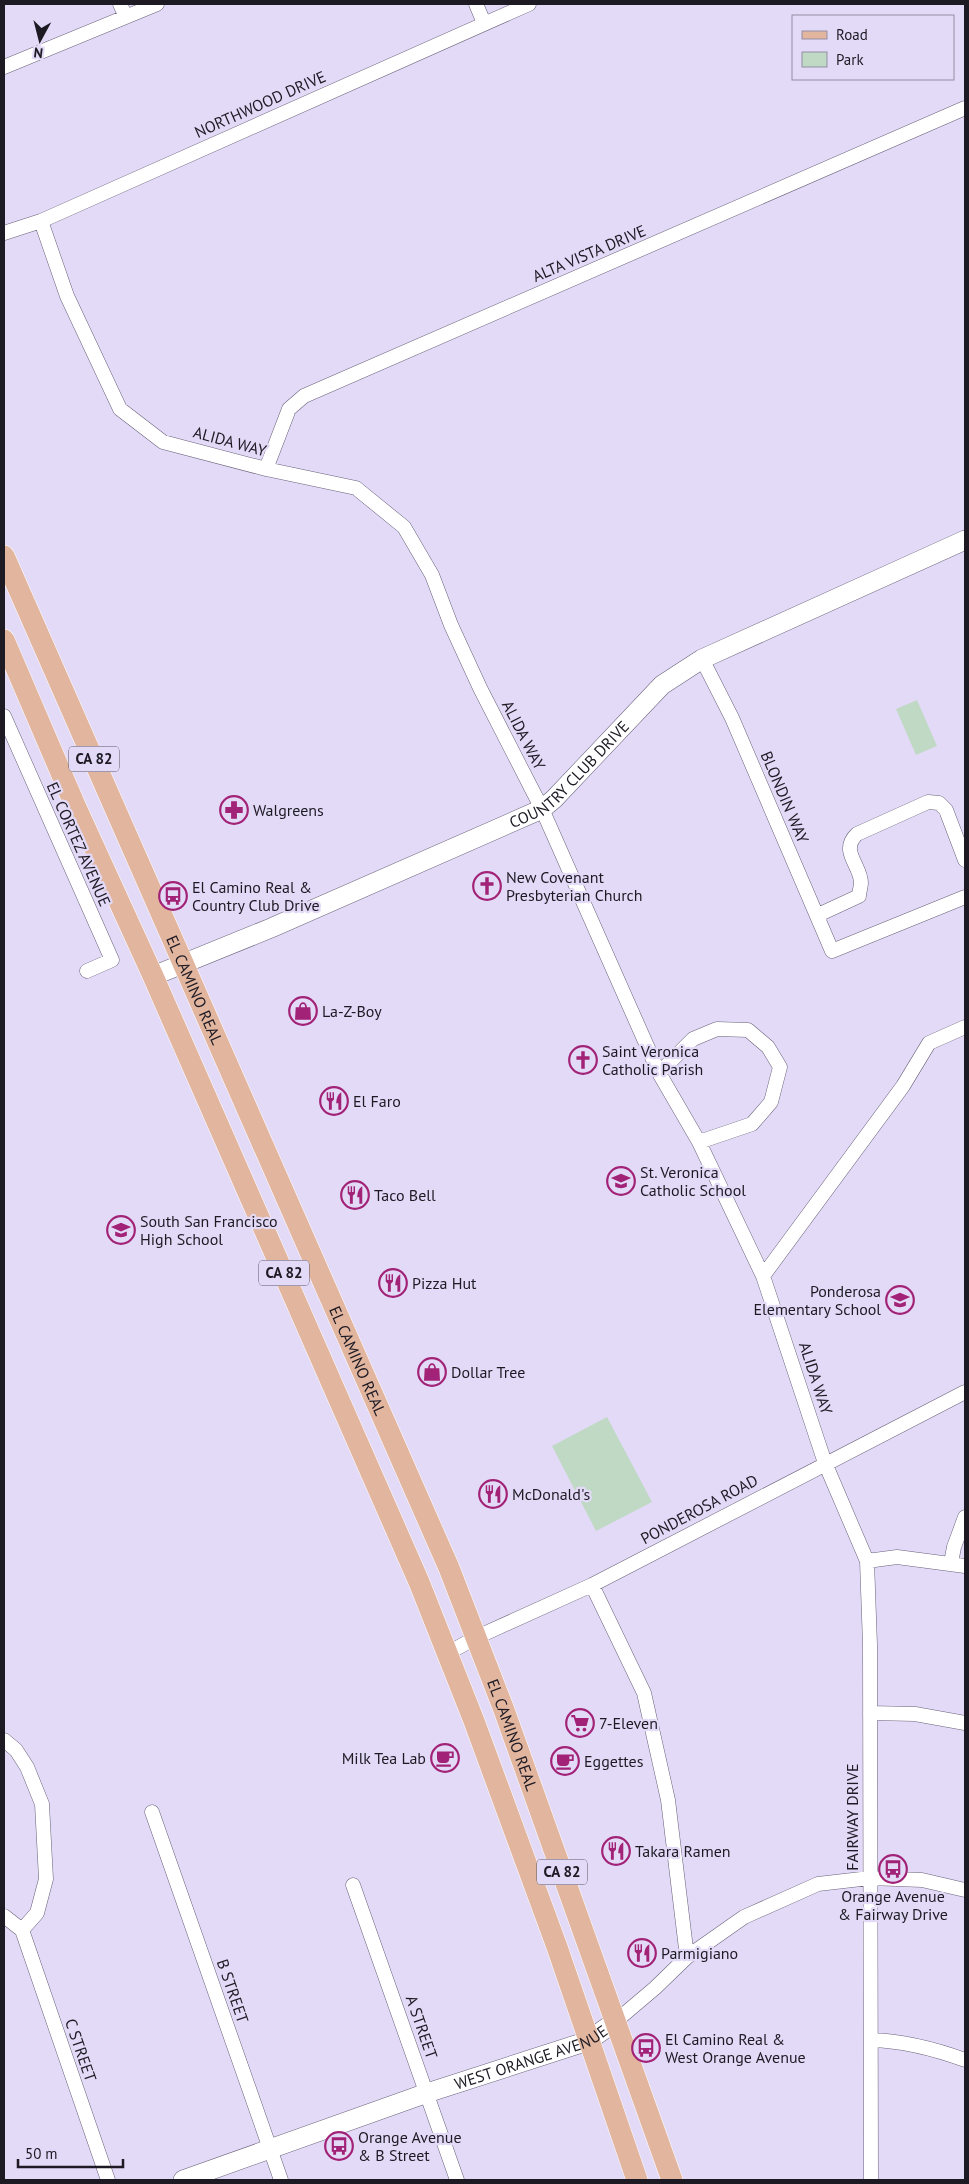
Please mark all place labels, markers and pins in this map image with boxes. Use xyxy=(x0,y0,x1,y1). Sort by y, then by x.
pharmacy icon: Walgreens xyxy=(219,795,249,825)
place label: Walgreens xyxy=(253,800,324,820)
place label: New Covenant Presbyterian Church xyxy=(506,867,643,905)
church icon: New Covenant Presbyterian Church xyxy=(472,871,502,901)
place label: El Camino Real & Country Club Drive xyxy=(192,877,320,915)
bus stop icon: El Camino Real & Country Club Drive xyxy=(158,881,188,911)
shop icon: La-Z-Boy xyxy=(288,996,318,1026)
place label: La-Z-Boy xyxy=(322,1001,382,1021)
place label: Saint Veronica Catholic Parish xyxy=(602,1041,703,1079)
church icon: Saint Veronica Catholic Parish xyxy=(568,1045,598,1075)
restaurant icon: El Faro xyxy=(319,1086,349,1116)
place label: El Faro xyxy=(353,1091,401,1111)
place label: St. Veronica Catholic School xyxy=(640,1162,746,1200)
school or university icon: St. Veronica Catholic School xyxy=(606,1166,636,1196)
restaurant icon: Taco Bell xyxy=(340,1180,370,1210)
place label: Taco Bell xyxy=(374,1185,436,1205)
place label: South San Francisco High School xyxy=(140,1211,278,1249)
school or university icon: South San Francisco High School xyxy=(106,1215,136,1245)
restaurant icon: Pizza Hut xyxy=(378,1268,408,1298)
place label: Pizza Hut xyxy=(412,1273,477,1293)
place label: Ponderosa Elementary School xyxy=(754,1281,881,1319)
school or university icon: Ponderosa Elementary School xyxy=(885,1285,915,1315)
shop icon: Dollar Tree xyxy=(417,1357,447,1387)
place label: Dollar Tree xyxy=(451,1362,525,1382)
restaurant icon: McDonald's xyxy=(478,1479,508,1509)
place label: McDonald's xyxy=(512,1484,590,1504)
supermarket icon: 7-Eleven xyxy=(565,1708,595,1738)
place label: 7-Eleven xyxy=(599,1713,658,1733)
cafe icon: Milk Tea Lab xyxy=(430,1743,460,1773)
cafe icon: Eggettes xyxy=(550,1746,580,1776)
place label: Milk Tea Lab xyxy=(342,1748,426,1768)
place label: Eggettes xyxy=(584,1751,644,1771)
restaurant icon: Takara Ramen xyxy=(601,1836,631,1866)
place label: Takara Ramen xyxy=(635,1841,731,1861)
bus stop icon: Orange Avenue & Fairway Drive xyxy=(878,1854,908,1884)
place label: Orange Avenue & Fairway Drive xyxy=(838,1886,948,1924)
restaurant icon: Parmigiano xyxy=(627,1938,657,1968)
place label: Parmigiano xyxy=(661,1943,738,1963)
place label: El Camino Real & West Orange Avenue xyxy=(665,2029,806,2067)
bus stop icon: El Camino Real & West Orange Avenue xyxy=(631,2033,661,2063)
place label: Orange Avenue & B Street xyxy=(358,2127,462,2165)
bus stop icon: Orange Avenue & B Street xyxy=(324,2131,354,2161)

